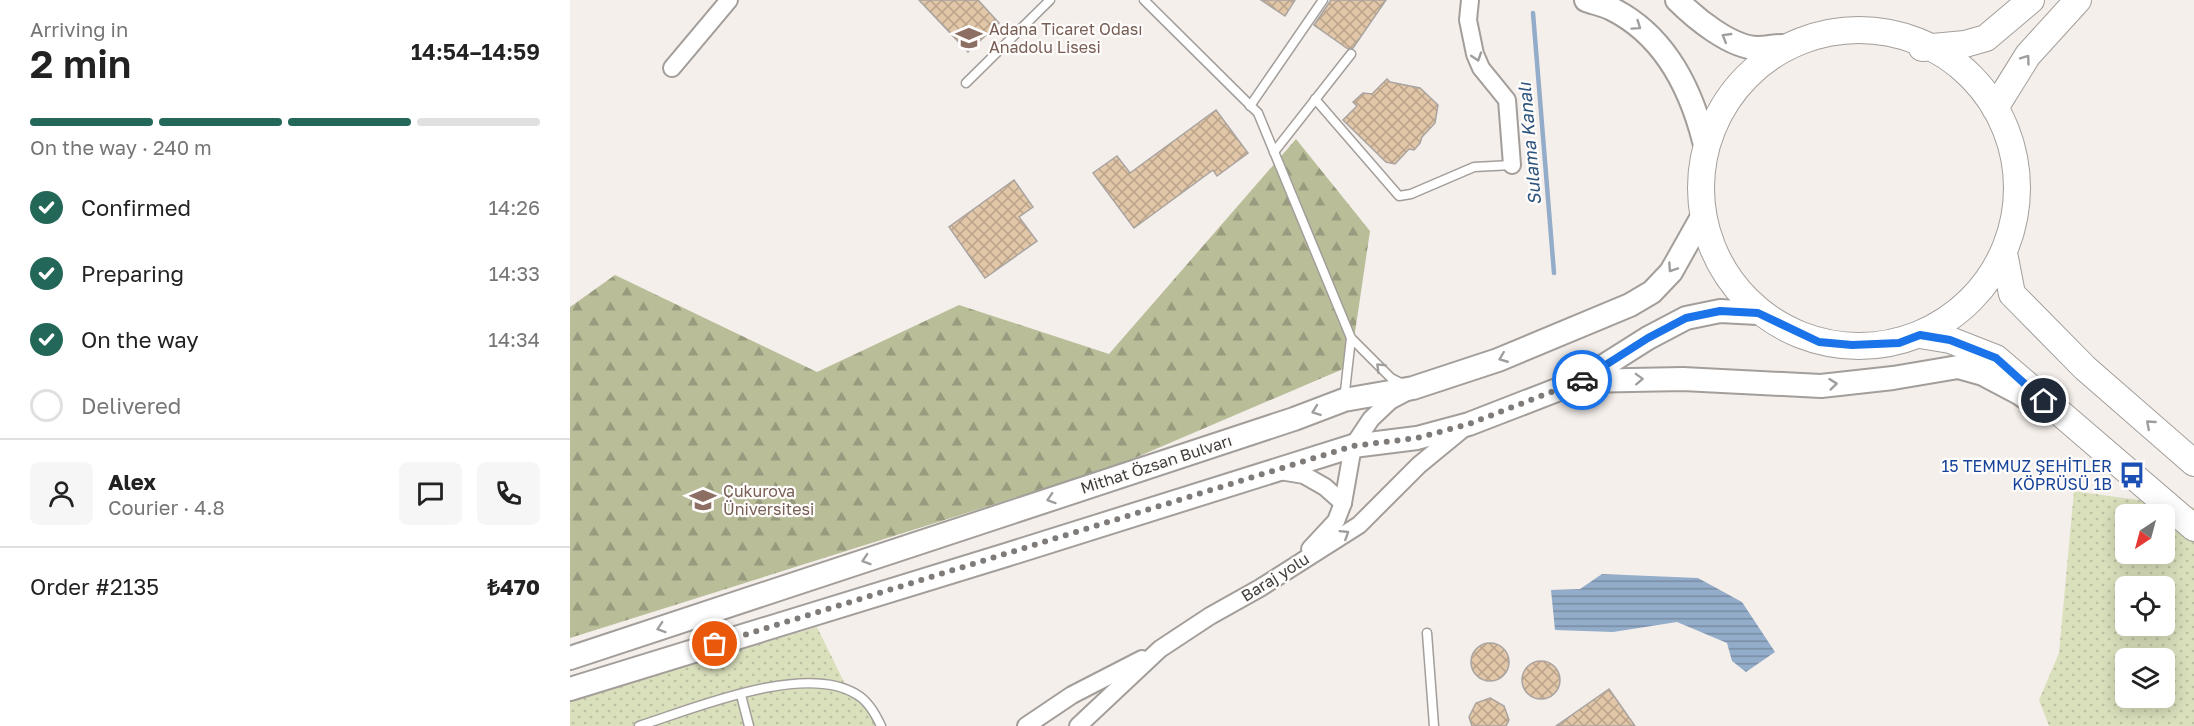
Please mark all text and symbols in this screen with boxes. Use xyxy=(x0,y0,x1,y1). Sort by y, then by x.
text: Arriving in xyxy=(30,17,128,41)
place label: Adana Ticaret Odası Anadolu Lisesi xyxy=(989,19,1143,57)
one-way arrow xyxy=(1631,19,1642,30)
school or university icon: Adana Ticaret Odası Anadolu Lisesi xyxy=(954,23,984,53)
one-way arrow xyxy=(1722,32,1732,44)
text: 14:54–14:59 xyxy=(411,38,540,65)
text: 2 min xyxy=(30,40,131,87)
one-way arrow xyxy=(1470,51,1482,62)
one-way arrow xyxy=(2019,55,2030,66)
water label: Sulama Kanalı xyxy=(1513,81,1545,206)
text: On the way · 240 m xyxy=(30,135,212,159)
icon: check xyxy=(30,191,63,224)
text: Confirmed xyxy=(81,194,191,221)
text: 14:26 xyxy=(488,195,540,219)
icon: check xyxy=(30,257,63,290)
text: Preparing xyxy=(81,260,184,287)
text: 14:33 xyxy=(489,261,540,285)
one-way arrow xyxy=(1668,262,1680,272)
icon: check xyxy=(30,323,63,356)
text: On the way xyxy=(81,326,199,353)
text: 14:34 xyxy=(488,327,540,351)
courier xyxy=(1552,350,1612,410)
one-way arrow xyxy=(1498,351,1509,363)
one-way arrow xyxy=(1376,363,1387,374)
icon: car xyxy=(1566,364,1599,397)
one-way arrow xyxy=(1634,373,1643,385)
pin xyxy=(2018,375,2069,426)
one-way arrow xyxy=(1829,379,1838,391)
icon: home xyxy=(2027,384,2060,417)
text: Delivered xyxy=(81,392,181,419)
one-way arrow xyxy=(1311,403,1322,416)
one-way arrow xyxy=(2146,420,2157,431)
street label: Mithat Özsan Bulvarı xyxy=(1078,430,1234,498)
place label: 15 TEMMUZ ŞEHİTLER KÖPRÜSÜ 1B xyxy=(1942,456,2112,494)
bus stop icon: 15 TEMMUZ ŞEHİTLER KÖPRÜSÜ 1B xyxy=(2117,460,2147,490)
button: person xyxy=(30,462,93,525)
button: chat xyxy=(399,462,462,525)
button: phone xyxy=(477,462,540,525)
text: Alex xyxy=(108,468,156,495)
place label: Çukurova Üniversitesi xyxy=(723,481,814,519)
school or university icon: Çukurova Üniversitesi xyxy=(688,485,718,515)
one-way arrow xyxy=(1046,492,1057,505)
text: Courier · 4.8 xyxy=(108,495,225,519)
north arrow xyxy=(2115,504,2175,564)
map controls xyxy=(2115,504,2175,708)
one-way arrow xyxy=(1338,531,1349,542)
street label: Baraj yolu xyxy=(1237,548,1313,606)
one-way arrow xyxy=(861,553,872,566)
text: Order #2135 xyxy=(30,573,159,600)
text: ₺470 xyxy=(487,573,540,600)
button: locate xyxy=(2115,576,2175,636)
pin xyxy=(689,618,740,669)
one-way arrow xyxy=(656,621,667,634)
icon: bag xyxy=(698,627,731,660)
button: layers xyxy=(2115,648,2175,708)

